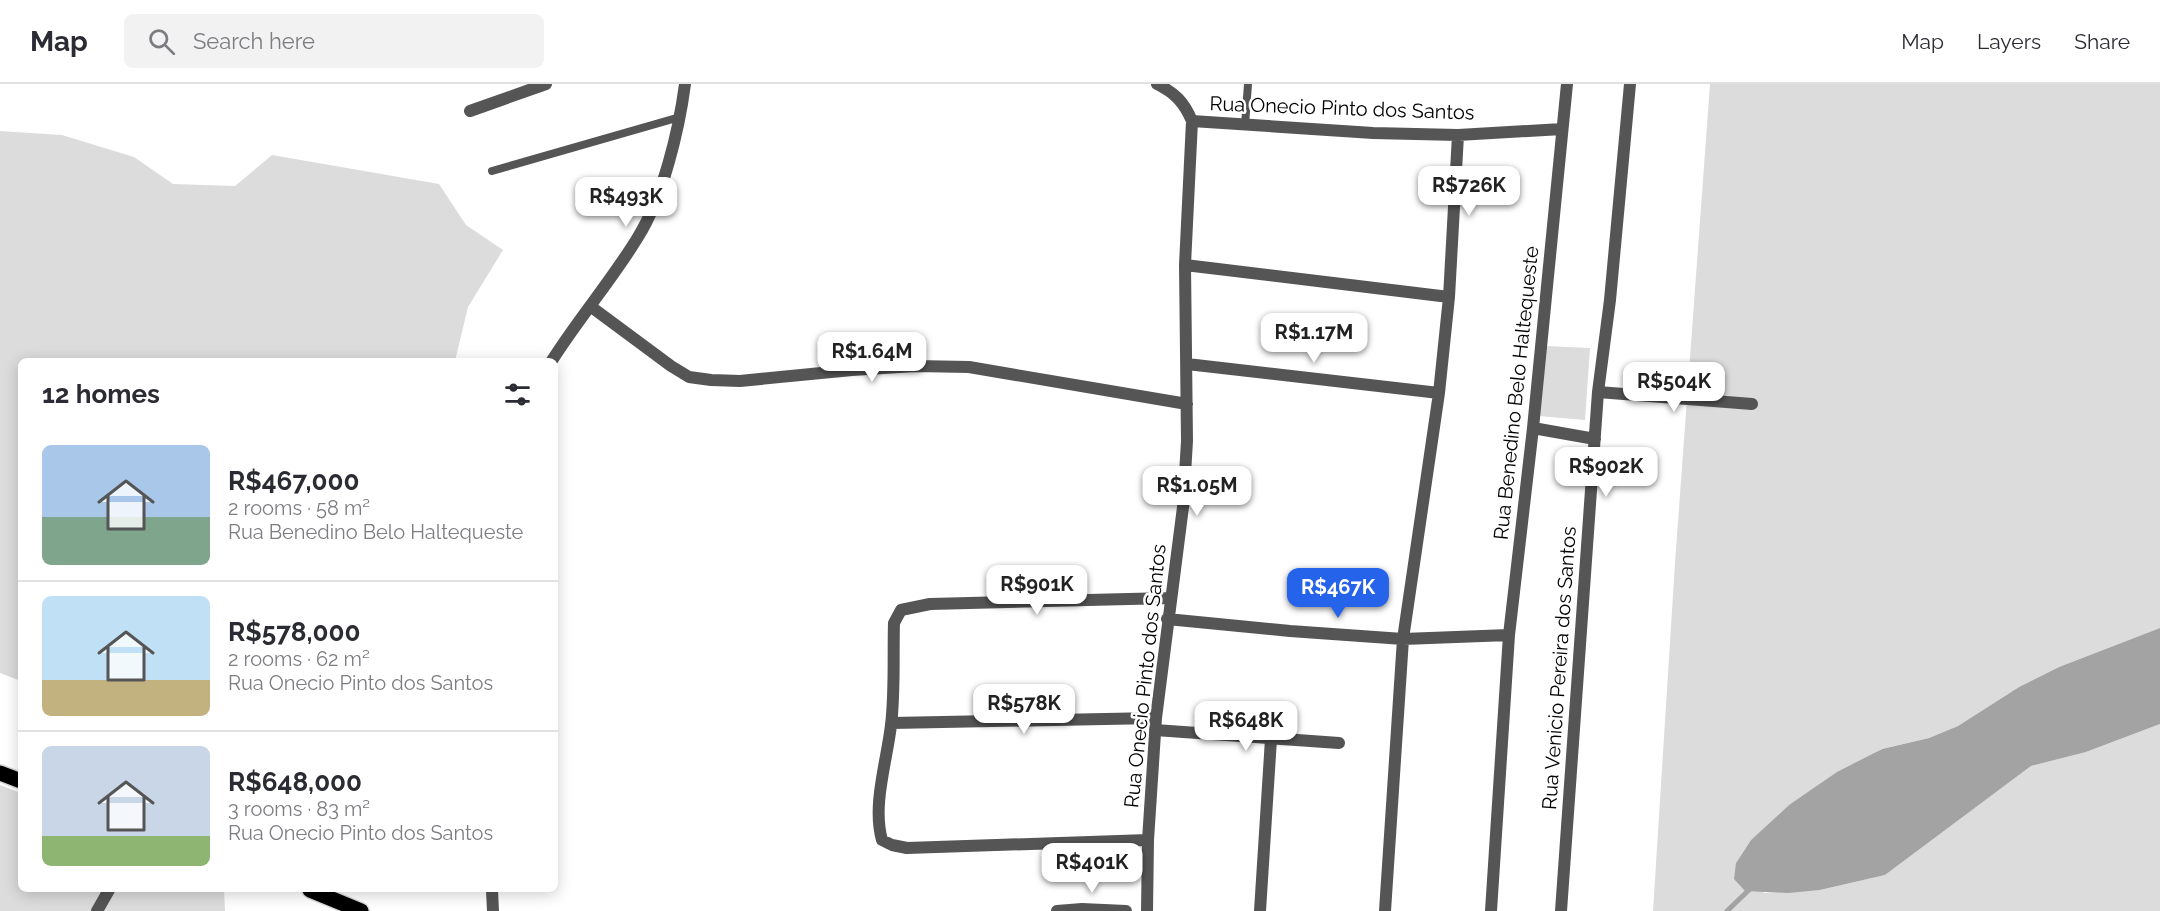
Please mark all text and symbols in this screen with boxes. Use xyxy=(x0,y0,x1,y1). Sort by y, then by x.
search box xyxy=(124,14,544,68)
text: Map xyxy=(30,25,88,58)
icon: search xyxy=(145,25,178,58)
text: Search here xyxy=(193,28,315,54)
text: Map xyxy=(1901,29,1944,54)
text: Layers xyxy=(1977,29,2041,54)
text: Share xyxy=(2074,29,2130,54)
street label: Rua Onecio Pinto dos Santos xyxy=(1209,91,1475,125)
pin: R$726K xyxy=(1420,166,1518,217)
text: R$726K xyxy=(1432,173,1506,197)
pin: R$493K xyxy=(577,177,675,228)
text: R$493K xyxy=(589,184,663,208)
street label: Rua Benedino Belo Haltequeste xyxy=(1489,245,1543,541)
pin: R$1.17M xyxy=(1259,313,1369,364)
text: R$1.17M xyxy=(1275,320,1353,344)
pin: R$1.64M xyxy=(817,332,927,383)
text: R$1.64M xyxy=(831,339,913,363)
pin: R$504K xyxy=(1625,362,1723,413)
text: R$504K xyxy=(1637,369,1711,393)
icon: filters xyxy=(501,378,534,411)
text: 12 homes xyxy=(42,379,160,409)
pin: R$902K xyxy=(1557,447,1655,498)
text: R$902K xyxy=(1569,454,1643,478)
text: R$467,000 xyxy=(228,466,359,496)
pin: R$1.05M xyxy=(1142,466,1252,517)
icon: home xyxy=(90,469,162,541)
text: R$1.05M xyxy=(1156,473,1238,497)
text: 2 rooms · 58 m² xyxy=(228,496,370,520)
text: Rua Benedino Belo Haltequeste xyxy=(228,520,523,544)
street label: Rua Venicio Pereira dos Santos xyxy=(1537,526,1581,810)
street label: Rua Onecio Pinto dos Santos xyxy=(1119,543,1171,809)
pin: R$901K xyxy=(988,565,1086,616)
pin: R$467K xyxy=(1289,568,1387,619)
text: R$901K xyxy=(1000,572,1074,596)
text: R$467K xyxy=(1301,575,1375,599)
text: R$578,000 xyxy=(228,617,360,647)
icon: home xyxy=(90,620,162,692)
text: 2 rooms · 62 m² xyxy=(228,647,370,671)
text: Rua Onecio Pinto dos Santos xyxy=(228,671,493,695)
pin: R$578K xyxy=(975,684,1073,735)
text: R$578K xyxy=(987,691,1061,715)
pin: R$648K xyxy=(1197,701,1295,752)
text: R$648K xyxy=(1209,708,1284,732)
text: R$648,000 xyxy=(228,767,362,797)
icon: home xyxy=(90,770,162,842)
text: 3 rooms · 83 m² xyxy=(228,797,370,821)
text: Rua Onecio Pinto dos Santos xyxy=(228,821,493,845)
pin: R$401K xyxy=(1043,843,1141,894)
text: R$401K xyxy=(1056,850,1128,874)

